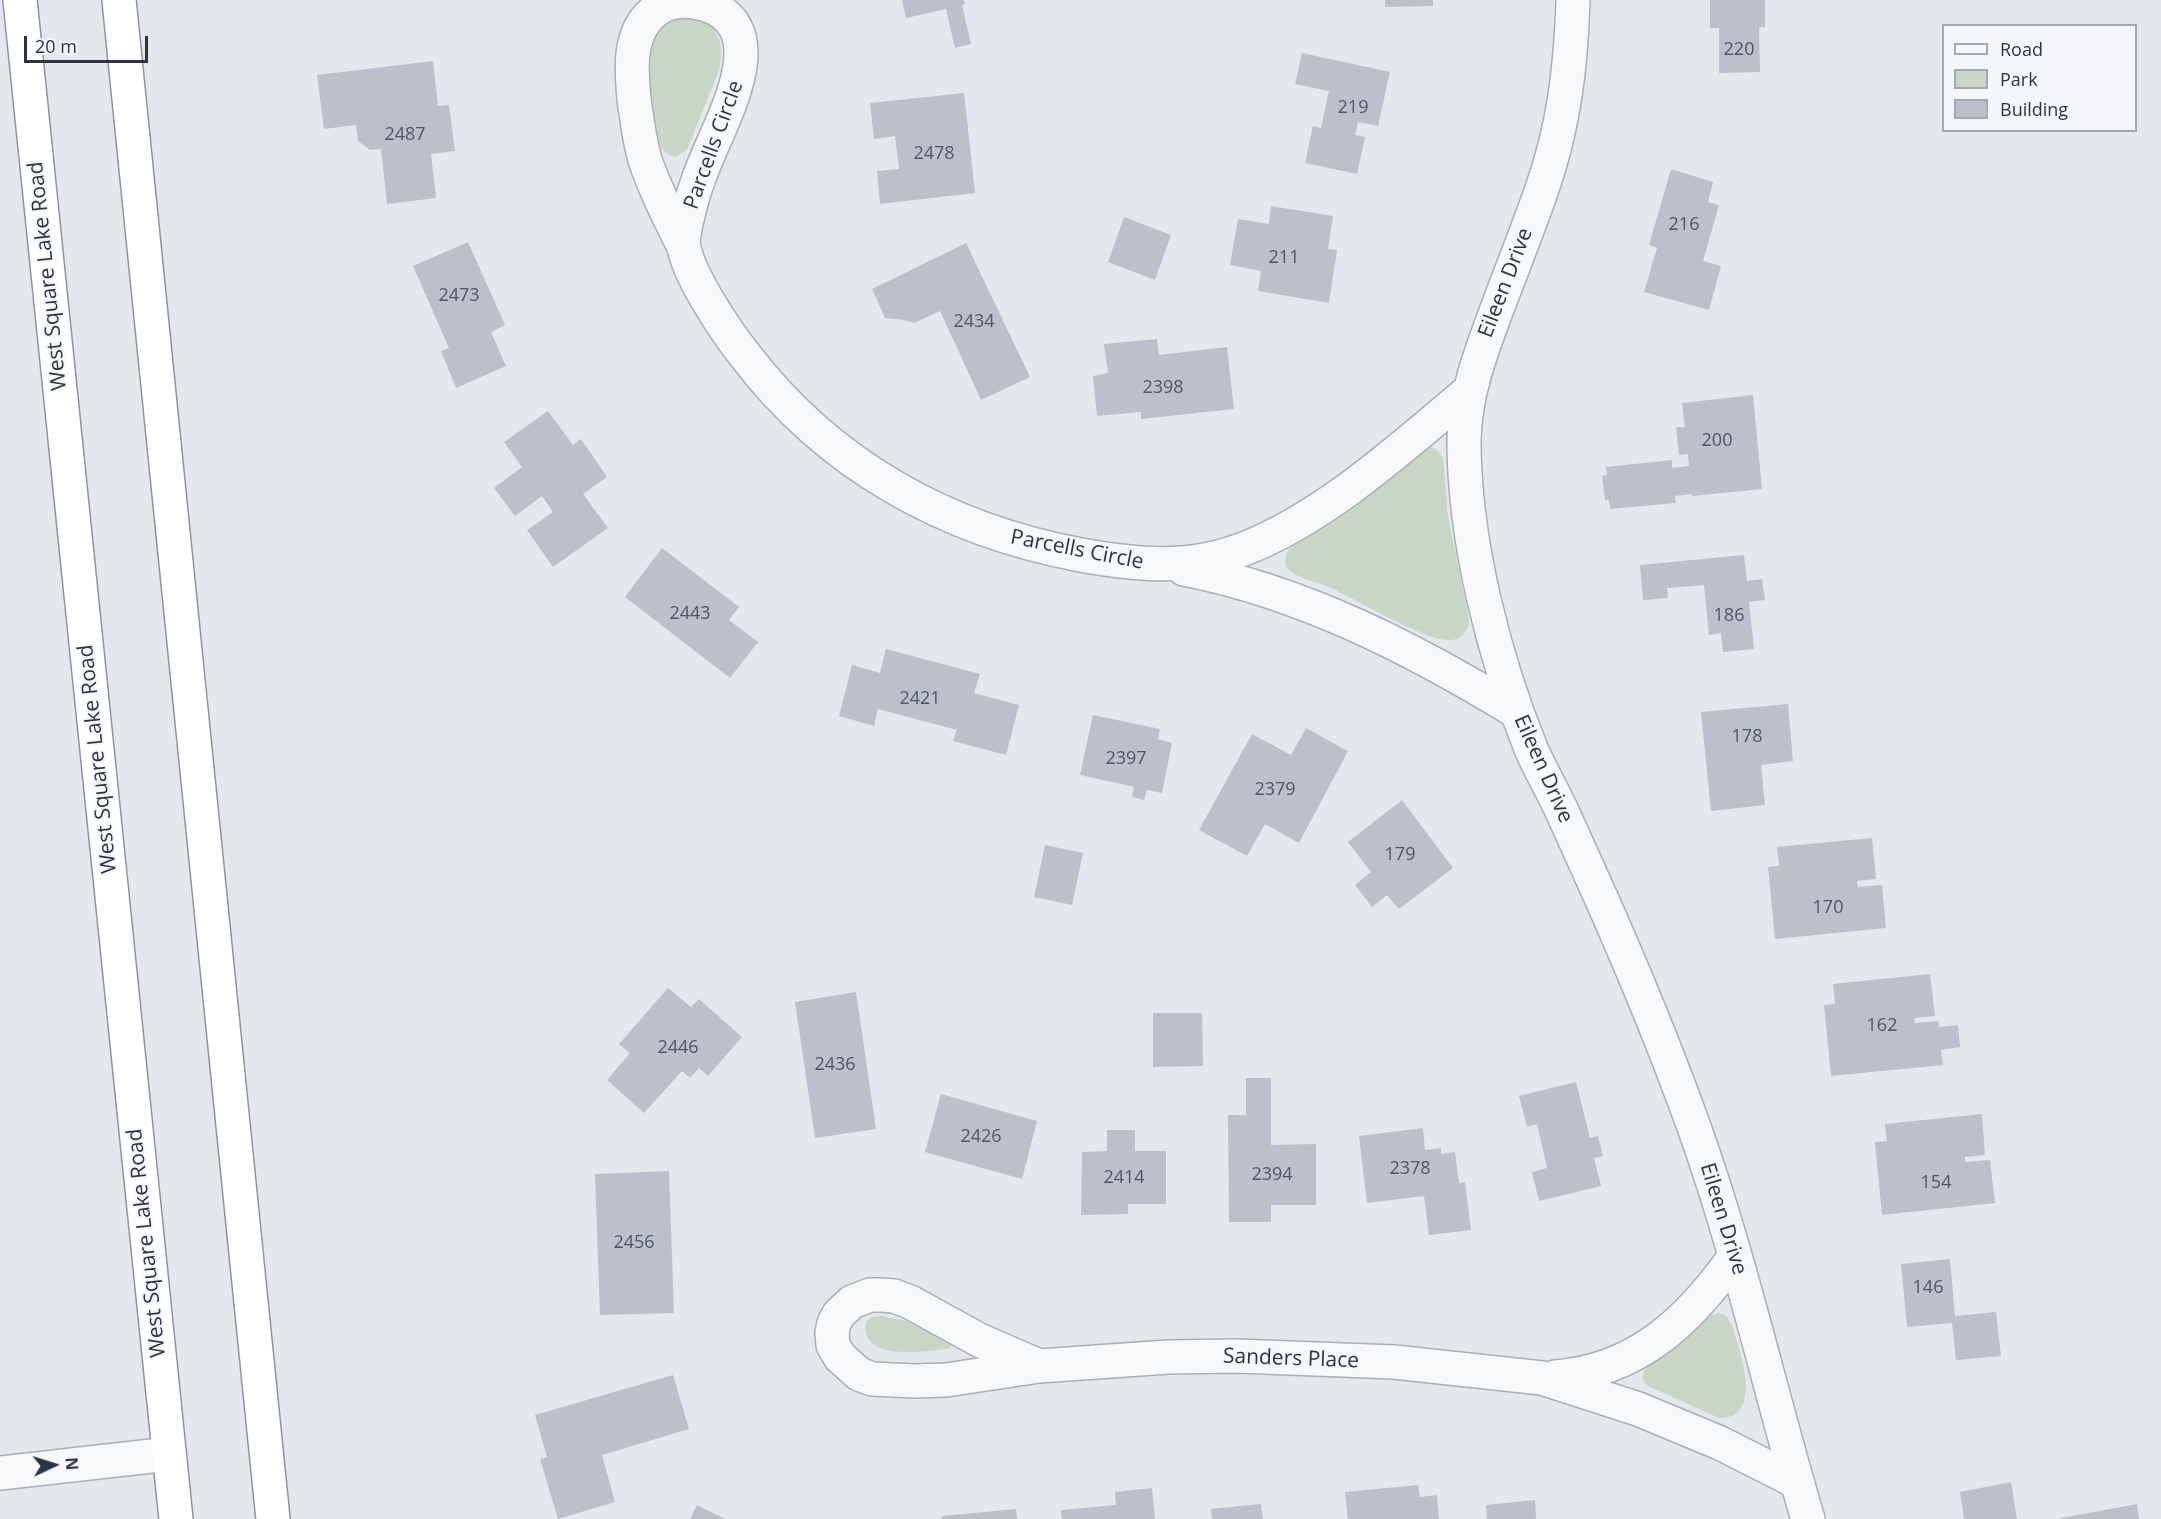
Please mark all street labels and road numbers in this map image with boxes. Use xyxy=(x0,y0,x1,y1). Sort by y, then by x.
street label: Parcells Circle xyxy=(679,77,749,213)
street label: West Square Lake Road xyxy=(23,160,73,392)
street label: Eileen Drive xyxy=(1474,225,1538,341)
street label: Parcells Circle xyxy=(1008,525,1146,575)
street label: West Square Lake Road xyxy=(73,643,123,875)
street label: Eileen Drive xyxy=(1508,711,1578,827)
street label: West Square Lake Road xyxy=(122,1127,172,1359)
street label: Eileen Drive xyxy=(1694,1160,1752,1278)
street label: Sanders Place xyxy=(1223,1344,1359,1374)

